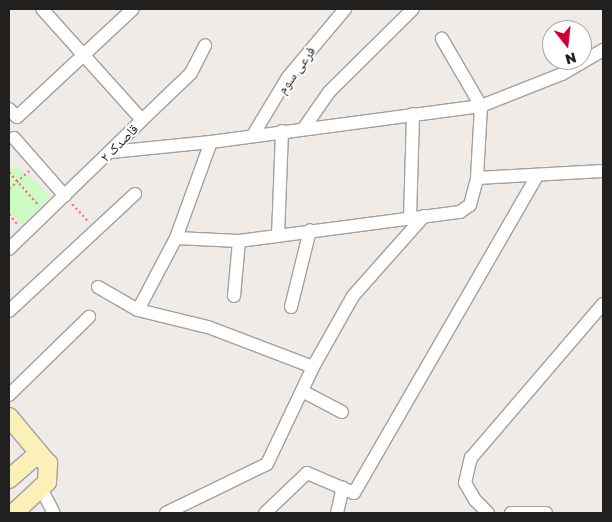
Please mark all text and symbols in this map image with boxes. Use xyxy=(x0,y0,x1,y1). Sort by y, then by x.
north arrow xyxy=(542,20,592,70)
street label: فرعی سوم xyxy=(273,43,319,97)
text: N xyxy=(564,49,578,69)
street label: قاصدک ۲ xyxy=(96,120,142,166)

